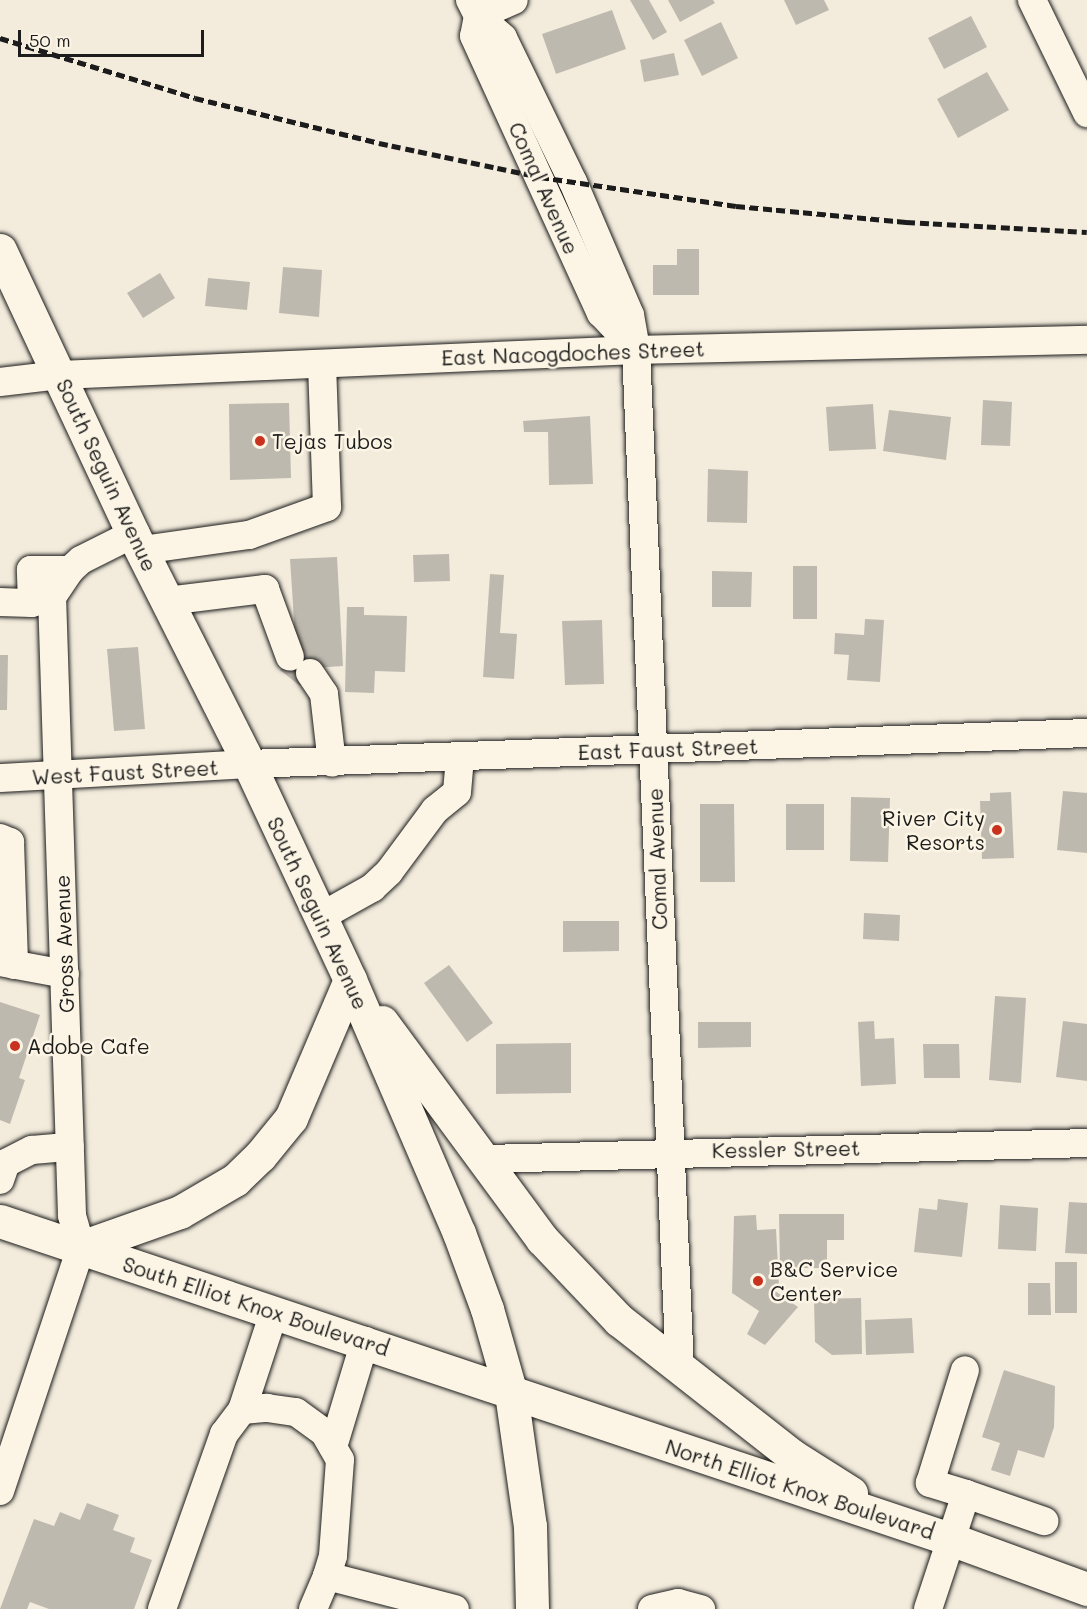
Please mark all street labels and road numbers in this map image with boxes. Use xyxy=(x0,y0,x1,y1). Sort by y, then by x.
street label: Comal Avenue xyxy=(504,118,584,258)
street label: East Nacogdoches Street xyxy=(441,336,705,370)
street label: South Seguin Avenue xyxy=(51,375,163,575)
street label: East Faust Street xyxy=(577,733,759,765)
street label: West Faust Street xyxy=(31,755,219,789)
street label: Comal Avenue xyxy=(642,788,672,930)
street label: South Seguin Avenue xyxy=(262,813,374,1013)
street label: Gross Avenue xyxy=(49,874,79,1014)
street label: Kessler Street xyxy=(712,1135,860,1163)
street label: South Elliot Knox Boulevard xyxy=(120,1251,392,1361)
street label: North Elliot Knox Boulevard xyxy=(662,1434,938,1544)

